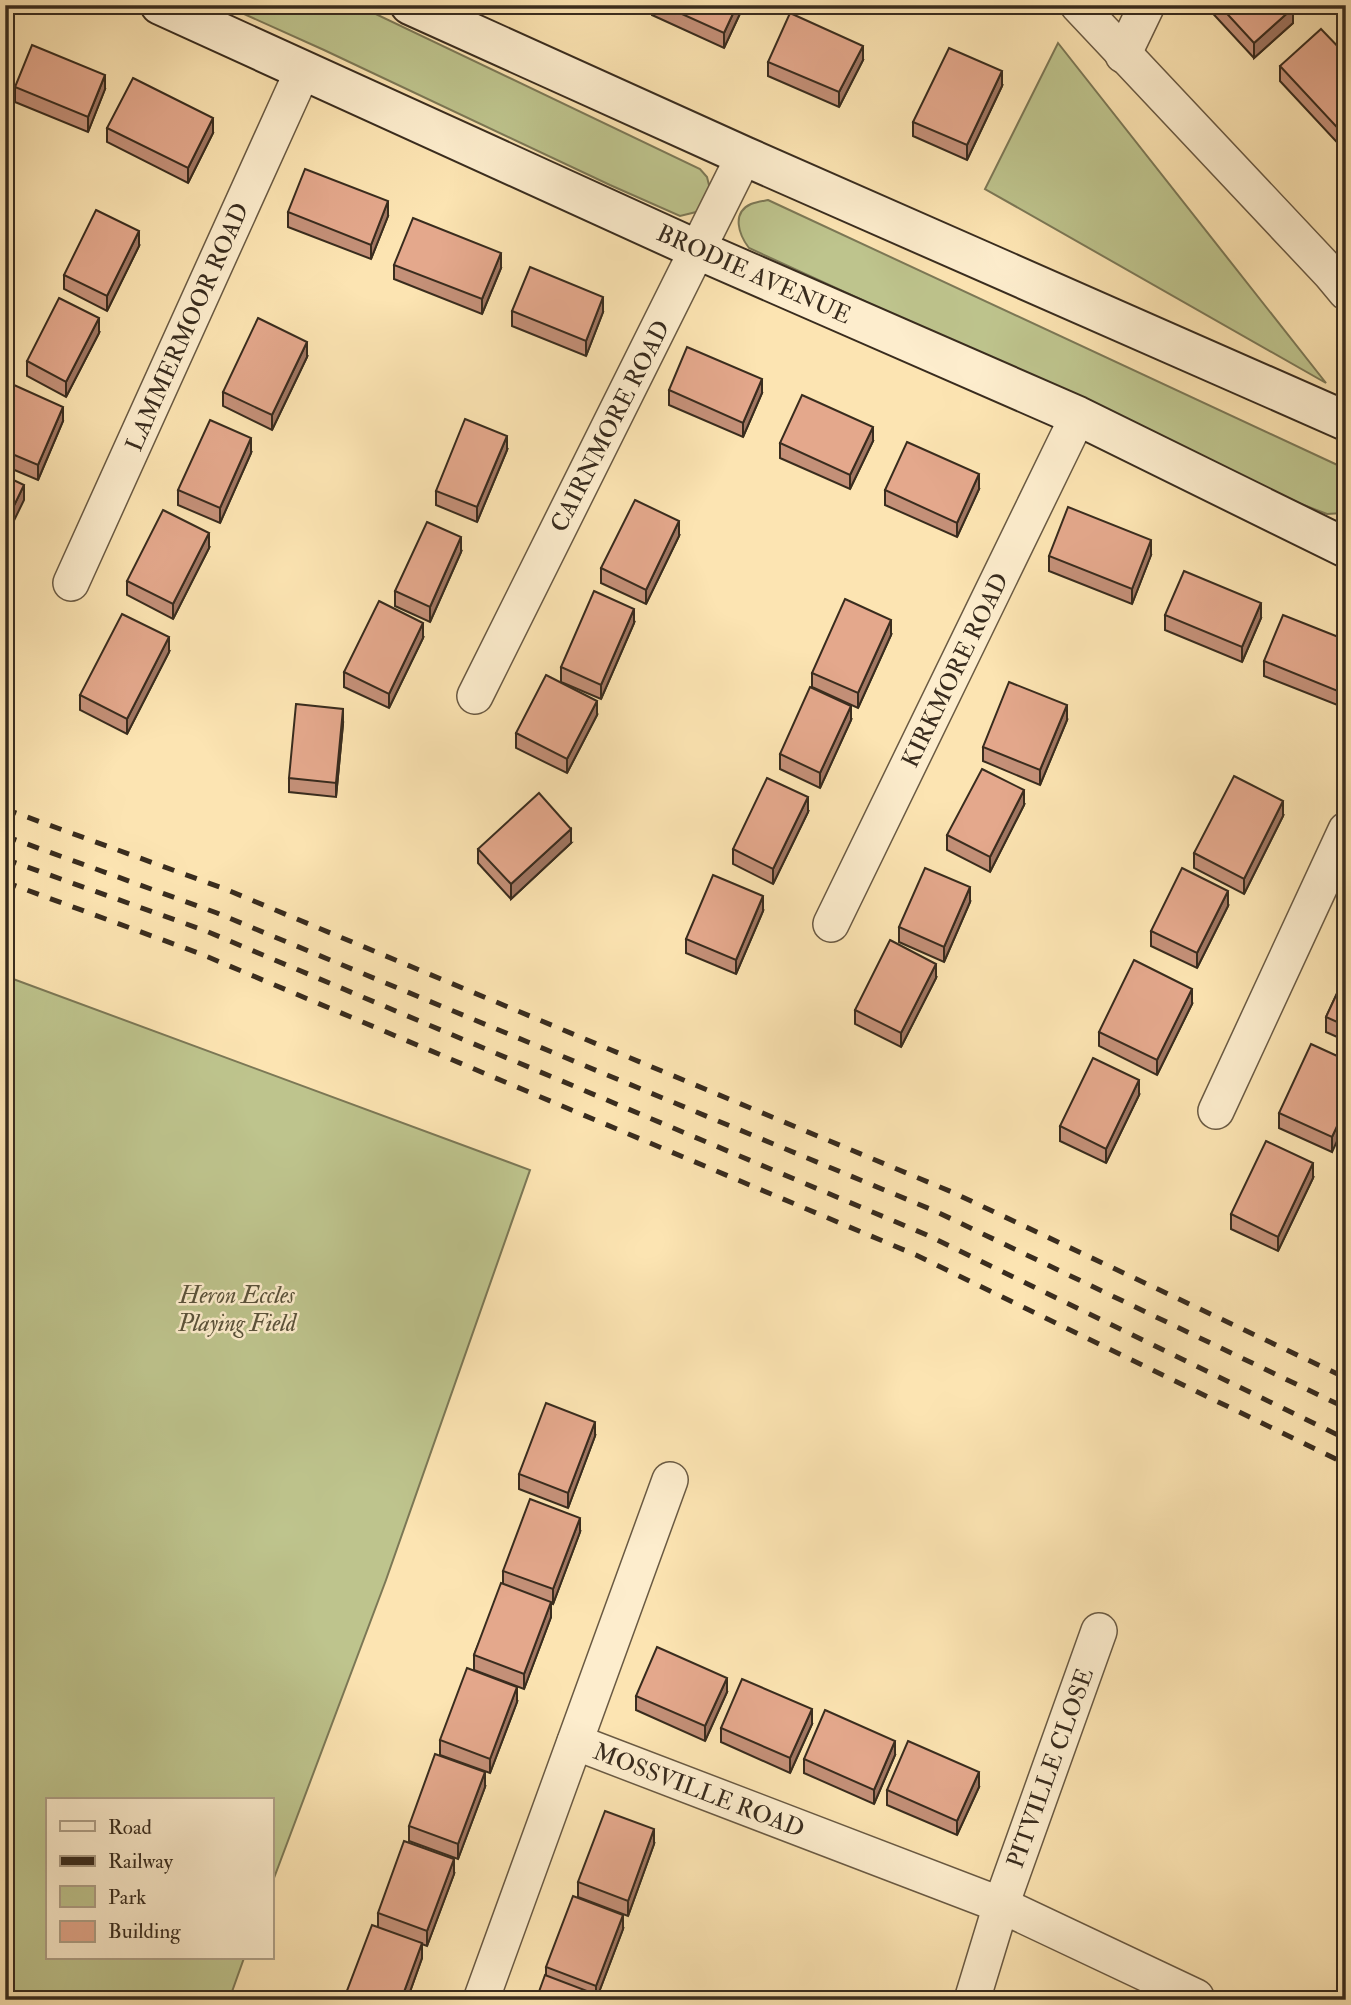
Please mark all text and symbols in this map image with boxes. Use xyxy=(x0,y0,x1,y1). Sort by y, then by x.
street label: LAMMERMOOR ROAD xyxy=(119,198,256,456)
street label: BRODIE AVENUE xyxy=(652,218,856,331)
street label: CAIRNMORE ROAD xyxy=(544,315,677,537)
street label: KIRKMORE ROAD xyxy=(895,568,1016,773)
park label: Heron Eccles Playing Field xyxy=(177,1280,298,1339)
street label: PITVILLE CLOSE xyxy=(1000,1664,1101,1872)
street label: MOSSVILLE ROAD xyxy=(589,1736,809,1845)
legend xyxy=(46,1798,273,1960)
text: Road xyxy=(108,1814,153,1841)
text: Railway xyxy=(108,1848,174,1875)
text: Park xyxy=(108,1884,146,1911)
text: Building xyxy=(108,1918,181,1945)

